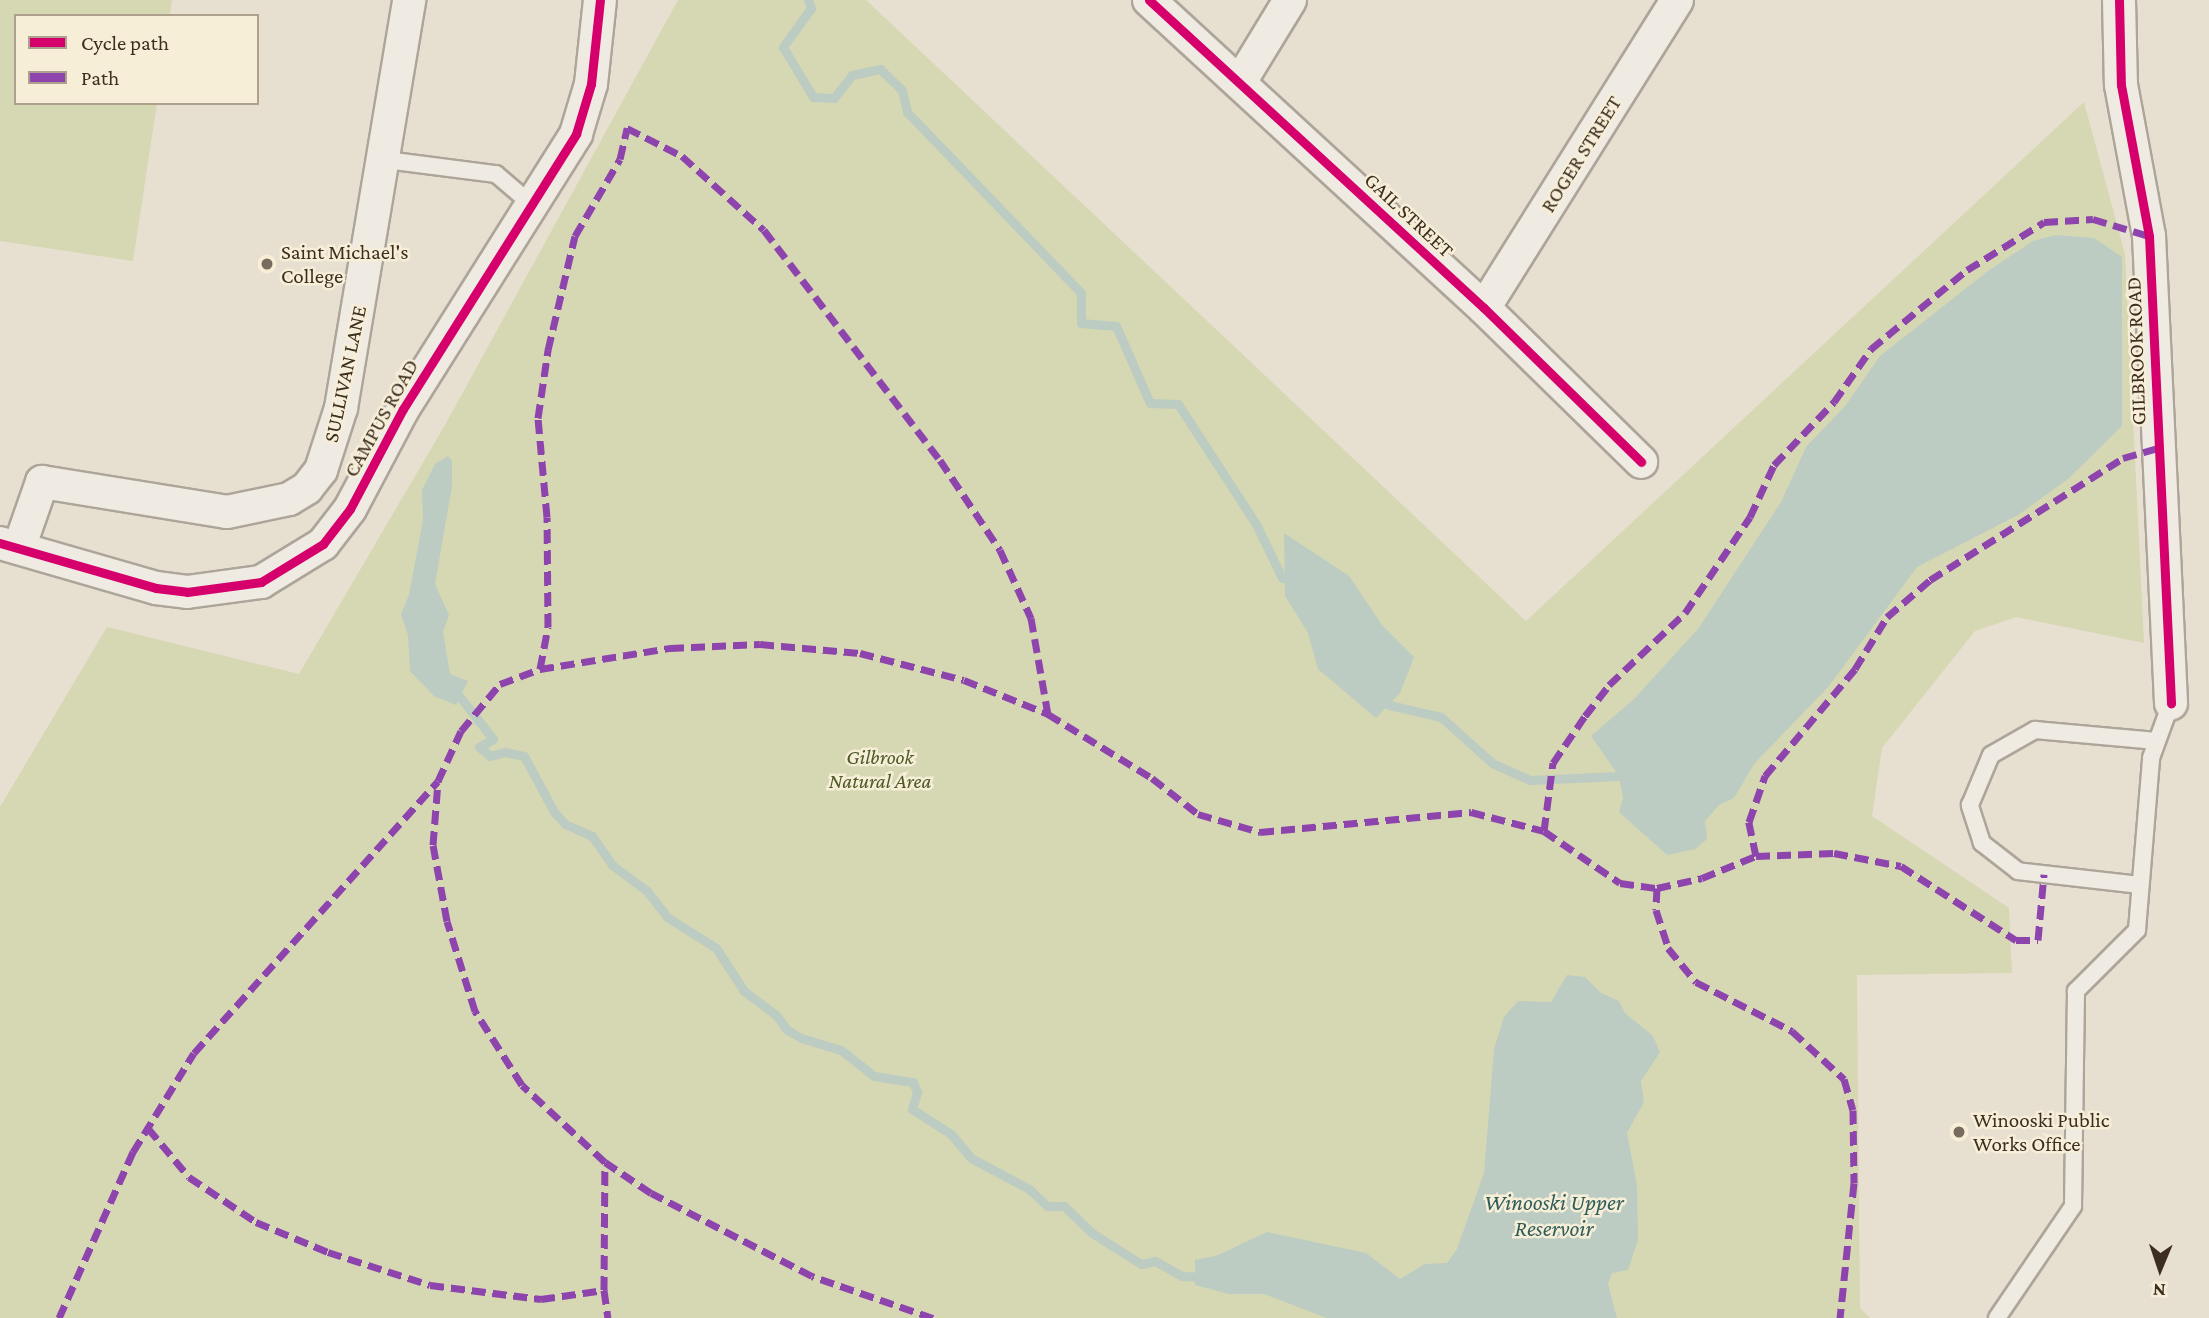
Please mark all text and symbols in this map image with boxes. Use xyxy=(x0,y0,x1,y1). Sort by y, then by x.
legend xyxy=(14,14,259,105)
text: Cycle path xyxy=(81,31,169,55)
text: Path xyxy=(81,66,119,90)
street label: ROGER STREET xyxy=(1535,91,1627,217)
street label: GAIL STREET xyxy=(1359,167,1459,263)
place label: Saint Michael's College xyxy=(281,239,409,289)
marker: Saint Michael's College xyxy=(259,256,275,272)
street label: GILBROOK ROAD xyxy=(2121,276,2151,426)
street label: SULLIVAN LANE xyxy=(318,303,372,445)
street label: CAMPUS ROAD xyxy=(338,355,424,481)
park label: Gilbrook Natural Area xyxy=(829,744,931,794)
place label: Winooski Public Works Office xyxy=(1973,1107,2109,1157)
marker: Winooski Public Works Office xyxy=(1951,1124,1967,1140)
water label: Winooski Upper Reservoir xyxy=(1484,1188,1624,1242)
north arrow xyxy=(2125,1234,2195,1304)
text: N xyxy=(2152,1280,2166,1301)

